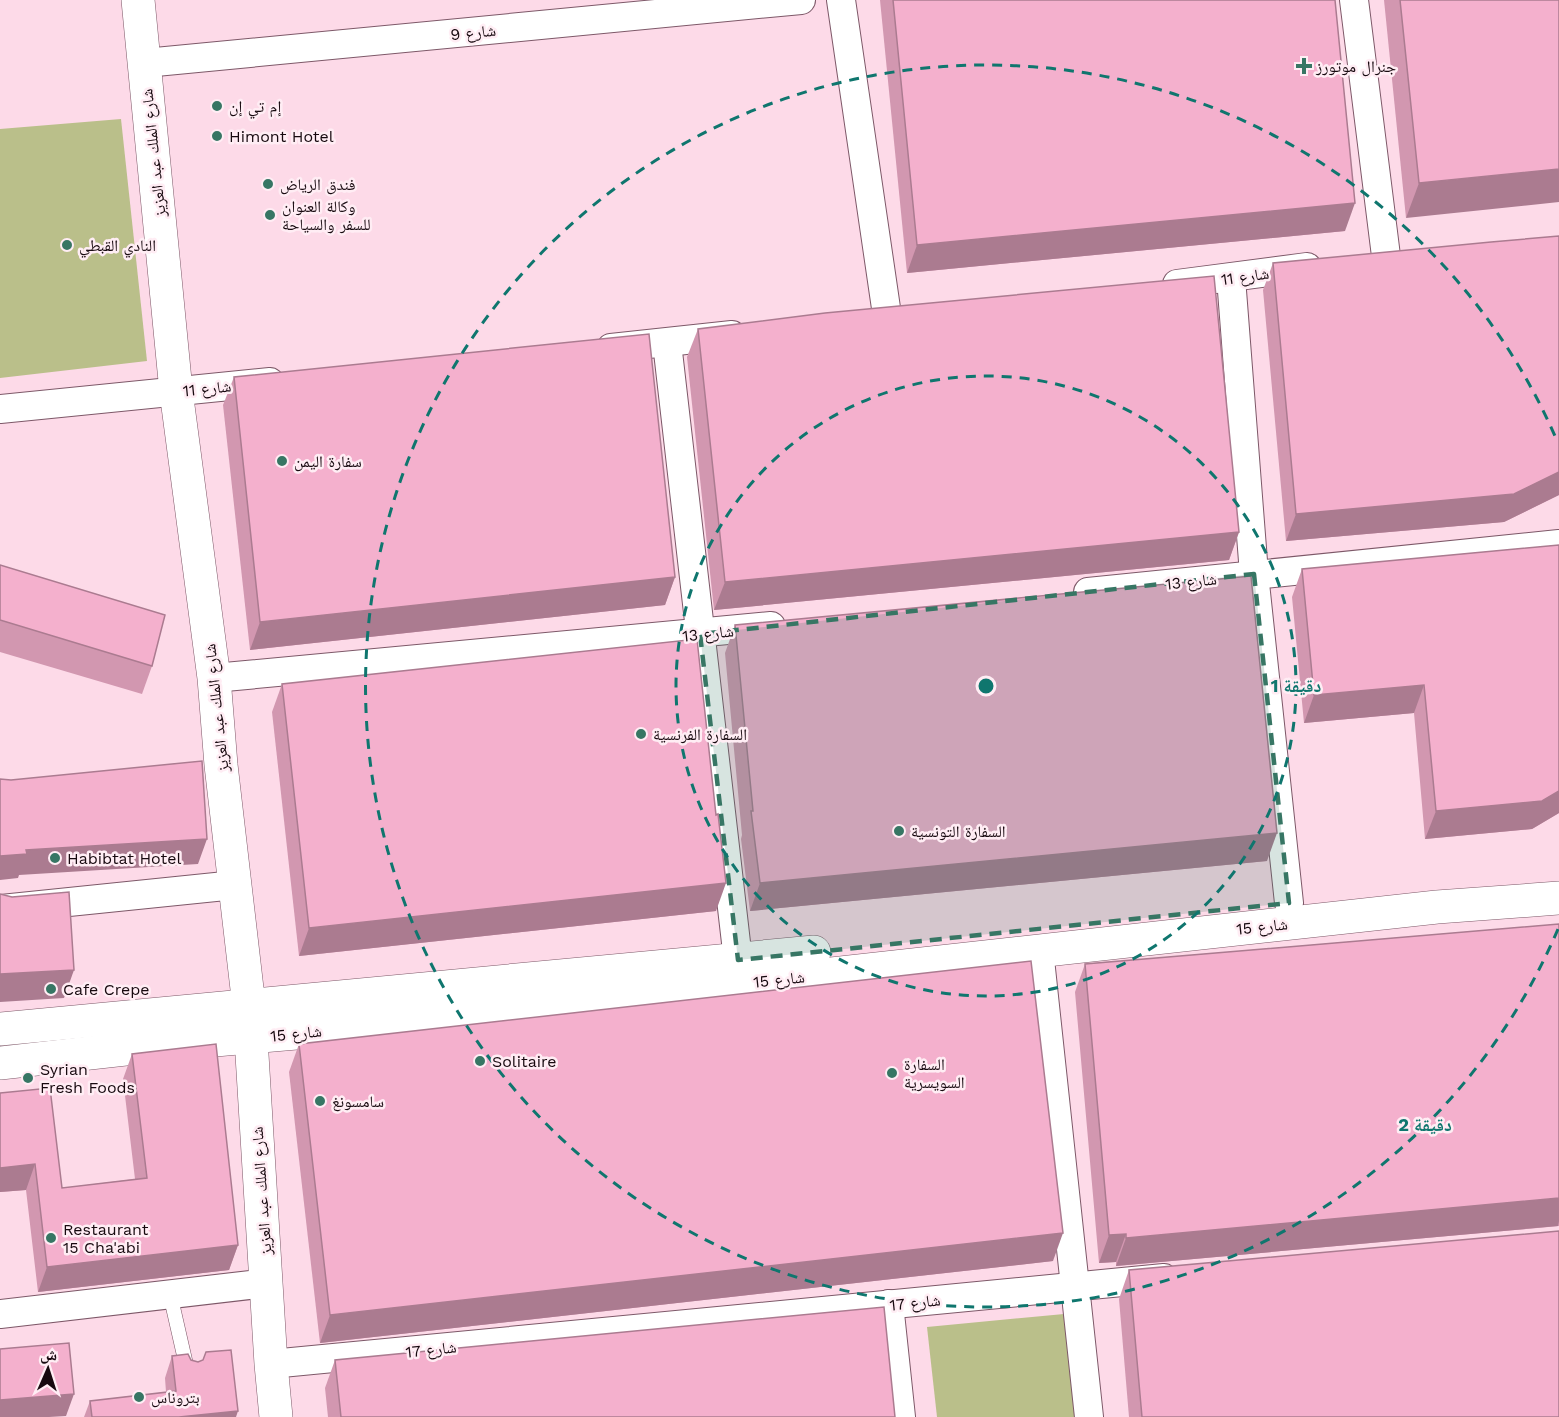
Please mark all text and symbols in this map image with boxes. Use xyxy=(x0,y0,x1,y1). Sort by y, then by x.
street label: شارع 9 xyxy=(449,21,497,45)
place label: جنرال موتورز xyxy=(1315,57,1396,77)
marker: جنرال موتورز xyxy=(1297,59,1311,73)
street label: شارع الملك عبد العزيز xyxy=(137,88,171,219)
place label: إم تي إن xyxy=(229,97,281,119)
marker: إم تي إن xyxy=(210,99,224,113)
place label: Himont Hotel xyxy=(229,127,334,146)
marker: Himont Hotel xyxy=(210,129,224,143)
place label: فندق الرياض xyxy=(280,175,356,195)
marker: فندق الرياض xyxy=(261,177,275,191)
place label: وكالة العنوان للسفر والسياحة xyxy=(282,197,371,234)
marker: وكالة العنوان للسفر والسياحة xyxy=(263,208,277,222)
place label: النادي القبطي xyxy=(79,236,156,258)
marker: النادي القبطي xyxy=(60,238,74,252)
street label: شارع 11 xyxy=(1220,264,1270,290)
street label: شارع 11 xyxy=(182,377,232,401)
place label: سفارة اليمن xyxy=(294,452,362,472)
marker: سفارة اليمن xyxy=(275,454,289,468)
street label: شارع 13 xyxy=(1164,569,1218,595)
street label: شارع 13 xyxy=(681,621,735,647)
street label: شارع الملك عبد العزيز xyxy=(200,643,234,774)
text: 1 دقيقة xyxy=(1271,675,1322,696)
centre of rings xyxy=(976,676,996,696)
place label: السفارة الفرنسية xyxy=(653,725,747,744)
marker: السفارة الفرنسية xyxy=(634,727,648,741)
place label: السفارة التونسية xyxy=(911,822,1006,841)
marker: السفارة التونسية xyxy=(892,824,906,838)
place label: Habibtat Hotel xyxy=(67,849,181,868)
marker: Habibtat Hotel xyxy=(48,851,62,865)
street label: شارع 15 xyxy=(1235,914,1289,940)
street label: شارع 15 xyxy=(752,967,806,993)
place label: Cafe Crepe xyxy=(63,980,149,999)
marker: Cafe Crepe xyxy=(44,982,58,996)
street label: شارع 15 xyxy=(269,1021,323,1047)
place label: Solitaire xyxy=(492,1052,557,1071)
marker: Solitaire xyxy=(473,1054,487,1068)
place label: السفارة السويسرية xyxy=(904,1055,965,1092)
place label: Syrian Fresh Foods xyxy=(40,1060,135,1097)
marker: السفارة السويسرية xyxy=(885,1066,899,1080)
marker: Syrian Fresh Foods xyxy=(21,1071,35,1085)
place label: سامسونغ xyxy=(332,1092,384,1112)
marker: سامسونغ xyxy=(313,1094,327,1108)
text: 2 دقيقة xyxy=(1398,1114,1452,1135)
street label: شارع الملك عبد العزيز xyxy=(248,1126,277,1257)
place label: Restaurant 15 Cha'abi xyxy=(63,1220,149,1257)
marker: Restaurant 15 Cha'abi xyxy=(44,1231,58,1245)
street label: شارع 17 xyxy=(889,1290,942,1316)
street label: شارع 17 xyxy=(405,1337,458,1363)
north arrow xyxy=(18,1339,78,1399)
text: ش xyxy=(40,1345,58,1364)
place label: بتروناس xyxy=(151,1388,200,1408)
marker: بتروناس xyxy=(132,1390,146,1404)

